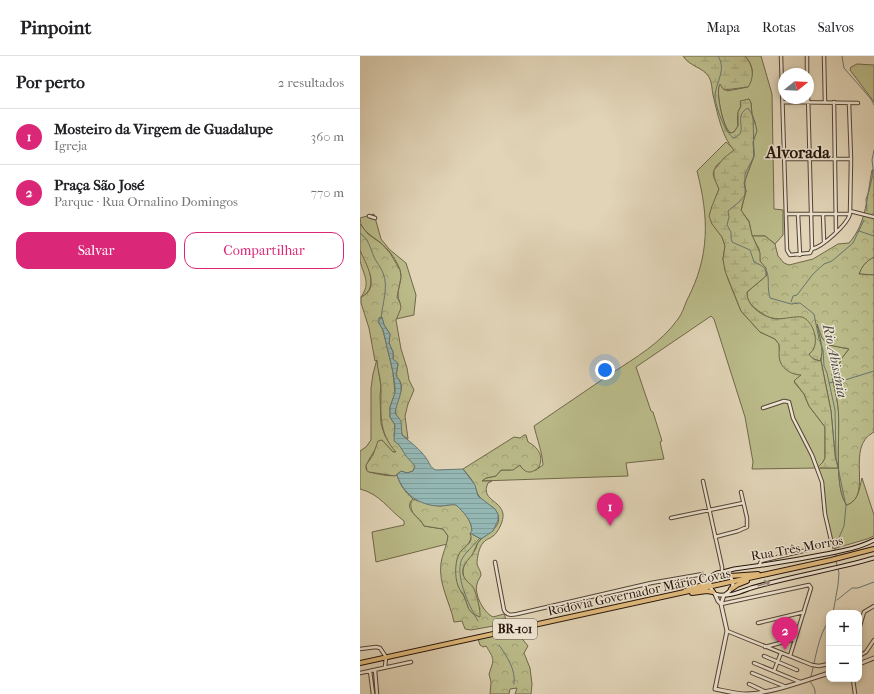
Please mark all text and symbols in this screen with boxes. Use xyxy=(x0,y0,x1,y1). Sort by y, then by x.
text: Pinpoint xyxy=(20,17,91,39)
text: Mapa xyxy=(707,19,740,36)
text: Rotas xyxy=(762,19,796,36)
text: Salvos xyxy=(818,19,854,36)
north arrow xyxy=(778,68,814,104)
text: Por perto xyxy=(16,72,85,92)
text: 2 resultados xyxy=(278,75,344,90)
text: Mosteiro da Virgem de Guadalupe xyxy=(54,120,273,138)
text: 1 xyxy=(27,129,31,144)
text: 360 m xyxy=(311,129,344,144)
text: Igreja xyxy=(54,138,87,153)
district label: Alvorada xyxy=(765,142,831,162)
text: Praça São José xyxy=(54,176,145,194)
text: 2 xyxy=(26,185,32,200)
text: 770 m xyxy=(311,185,344,200)
text: Parque · Rua Ornalino Domingos xyxy=(54,194,238,209)
button: Salvar xyxy=(16,232,176,269)
button: Compartilhar xyxy=(184,232,344,269)
water label: Rio Abissínia xyxy=(819,322,851,399)
your location xyxy=(595,360,615,380)
pin: 1 xyxy=(597,493,623,526)
street label: Rua Três Morros xyxy=(750,532,844,563)
street label: Rodovia Governador Mário Covas xyxy=(546,565,732,619)
one-way arrow xyxy=(757,580,769,588)
map controls xyxy=(826,610,862,682)
button: + xyxy=(826,610,862,646)
pin: 2 xyxy=(772,617,798,650)
road number: BR-101 xyxy=(493,619,537,639)
button: − xyxy=(826,646,862,682)

